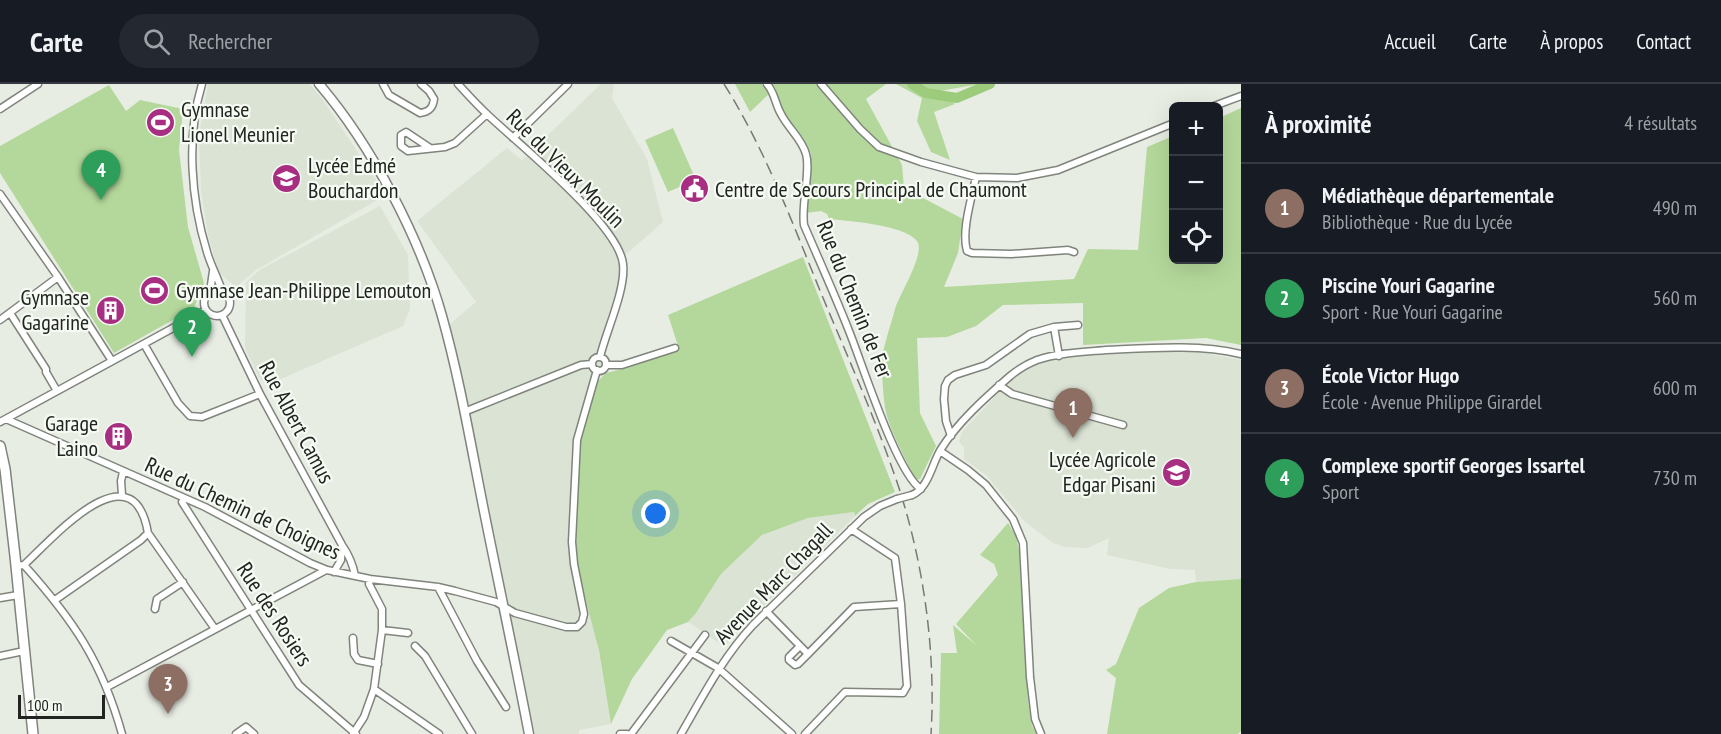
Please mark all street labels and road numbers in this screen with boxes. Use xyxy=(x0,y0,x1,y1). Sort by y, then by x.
street label: Rue du Vieux Moulin xyxy=(501,103,631,233)
street label: Rue du Chemin de Fer xyxy=(811,216,899,382)
street label: Rue Albert Camus xyxy=(253,356,341,488)
street label: Rue du Chemin de Choignes xyxy=(141,450,345,566)
street label: Avenue Marc Chagall xyxy=(708,516,839,650)
street label: Rue des Rosiers xyxy=(231,557,319,671)

